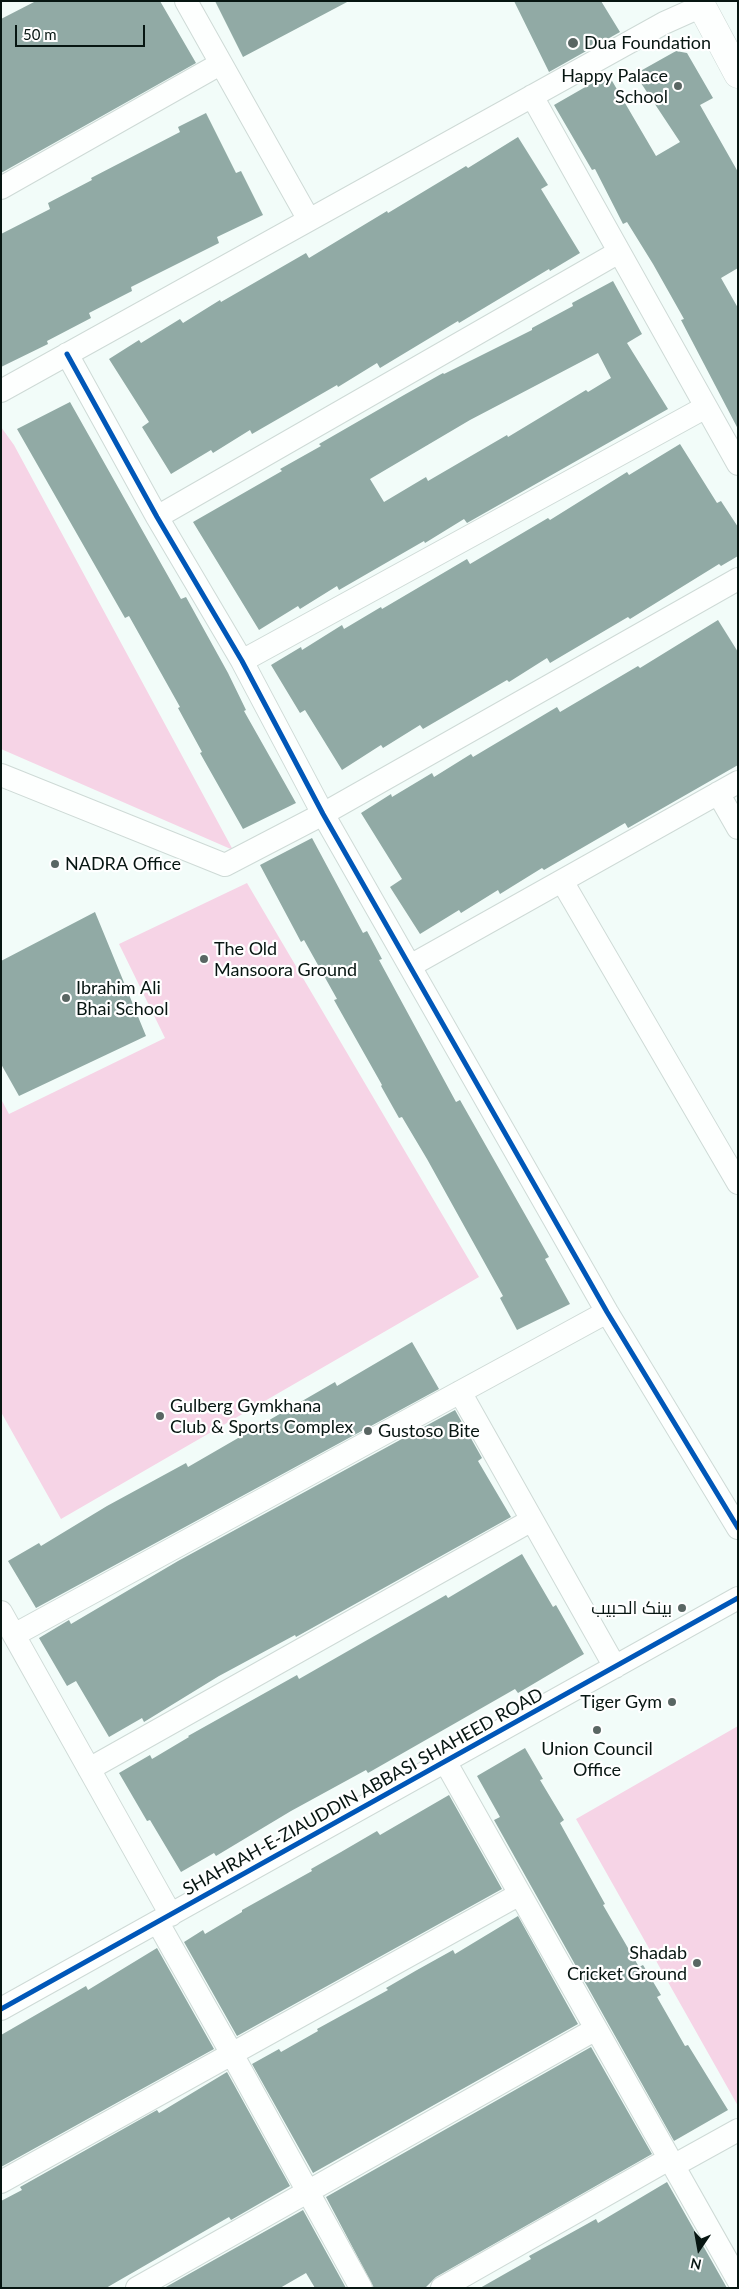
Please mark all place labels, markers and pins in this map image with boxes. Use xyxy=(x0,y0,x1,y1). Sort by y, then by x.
place label: Dua Foundation xyxy=(584,32,711,54)
marker: Dua Foundation xyxy=(566,36,580,50)
place label: Happy Palace School xyxy=(561,65,668,108)
marker: Happy Palace School xyxy=(672,80,684,92)
place label: NADRA Office xyxy=(65,853,181,875)
marker: NADRA Office xyxy=(49,858,61,870)
place label: The Old Mansoora Ground xyxy=(214,938,357,981)
marker: The Old Mansoora Ground xyxy=(198,953,210,965)
place label: Ibrahim Ali Bhai School xyxy=(76,977,168,1020)
marker: Ibrahim Ali Bhai School xyxy=(60,992,72,1004)
place label: Gulberg Gymkhana Club & Sports Complex xyxy=(170,1395,353,1438)
marker: Gulberg Gymkhana Club & Sports Complex xyxy=(154,1410,166,1422)
place label: Gustoso Bite xyxy=(378,1420,480,1442)
marker: Gustoso Bite xyxy=(362,1425,374,1437)
place label: بينک الحبيب xyxy=(591,1597,672,1619)
marker: بينک الحبيب xyxy=(676,1602,688,1614)
place label: Tiger Gym xyxy=(580,1691,662,1713)
marker: Tiger Gym xyxy=(666,1696,678,1708)
marker: Union Council Office xyxy=(591,1724,603,1736)
place label: Union Council Office xyxy=(541,1738,653,1780)
place label: Shadab Cricket Ground xyxy=(567,1942,687,1985)
marker: Shadab Cricket Ground xyxy=(691,1957,703,1969)

